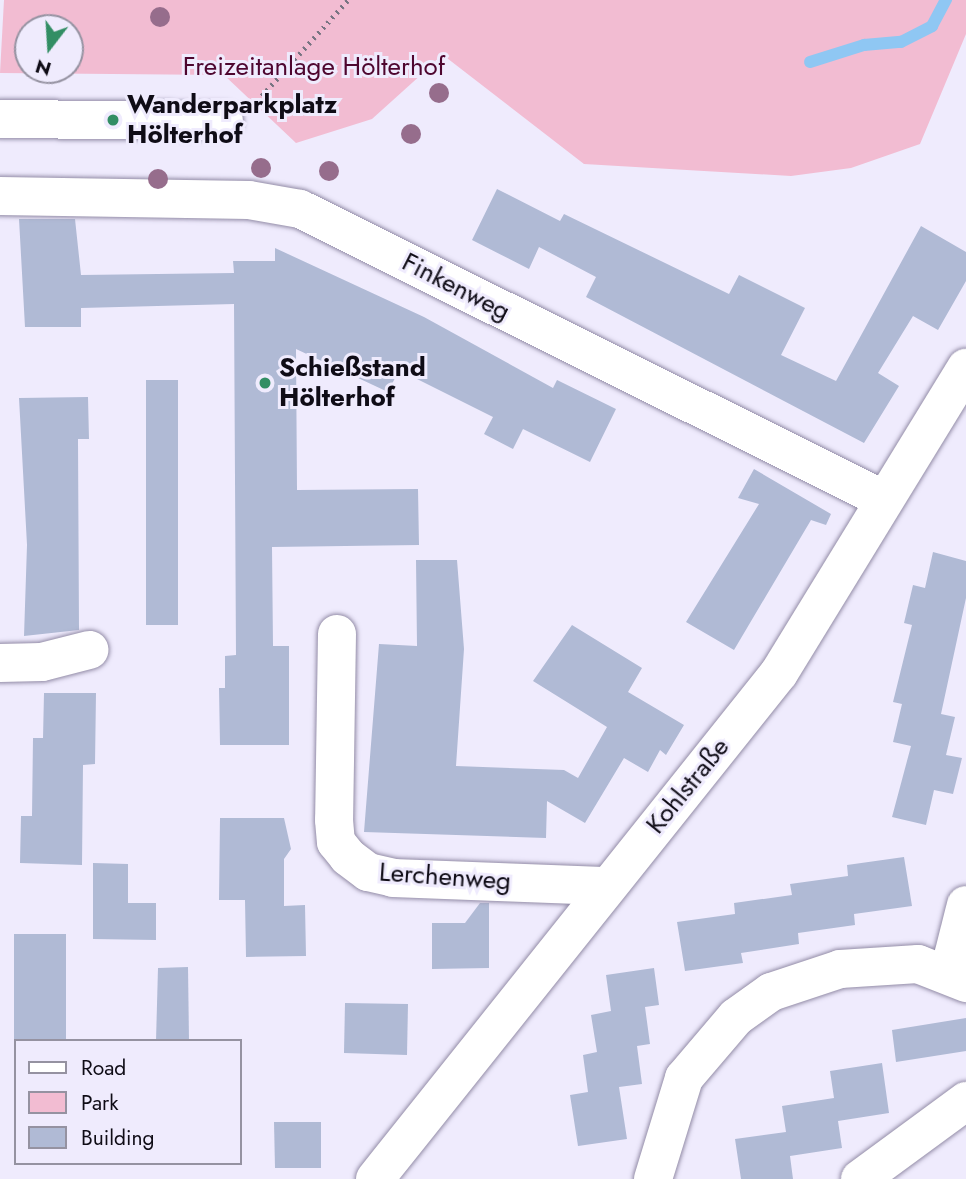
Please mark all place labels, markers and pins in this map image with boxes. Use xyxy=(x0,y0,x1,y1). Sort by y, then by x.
place label: Wanderparkplatz Hölterhof xyxy=(127,89,337,150)
marker: Wanderparkplatz Hölterhof xyxy=(105,112,121,128)
place label: Schießstand Hölterhof xyxy=(279,352,426,414)
marker: Schießstand Hölterhof xyxy=(257,375,273,391)

